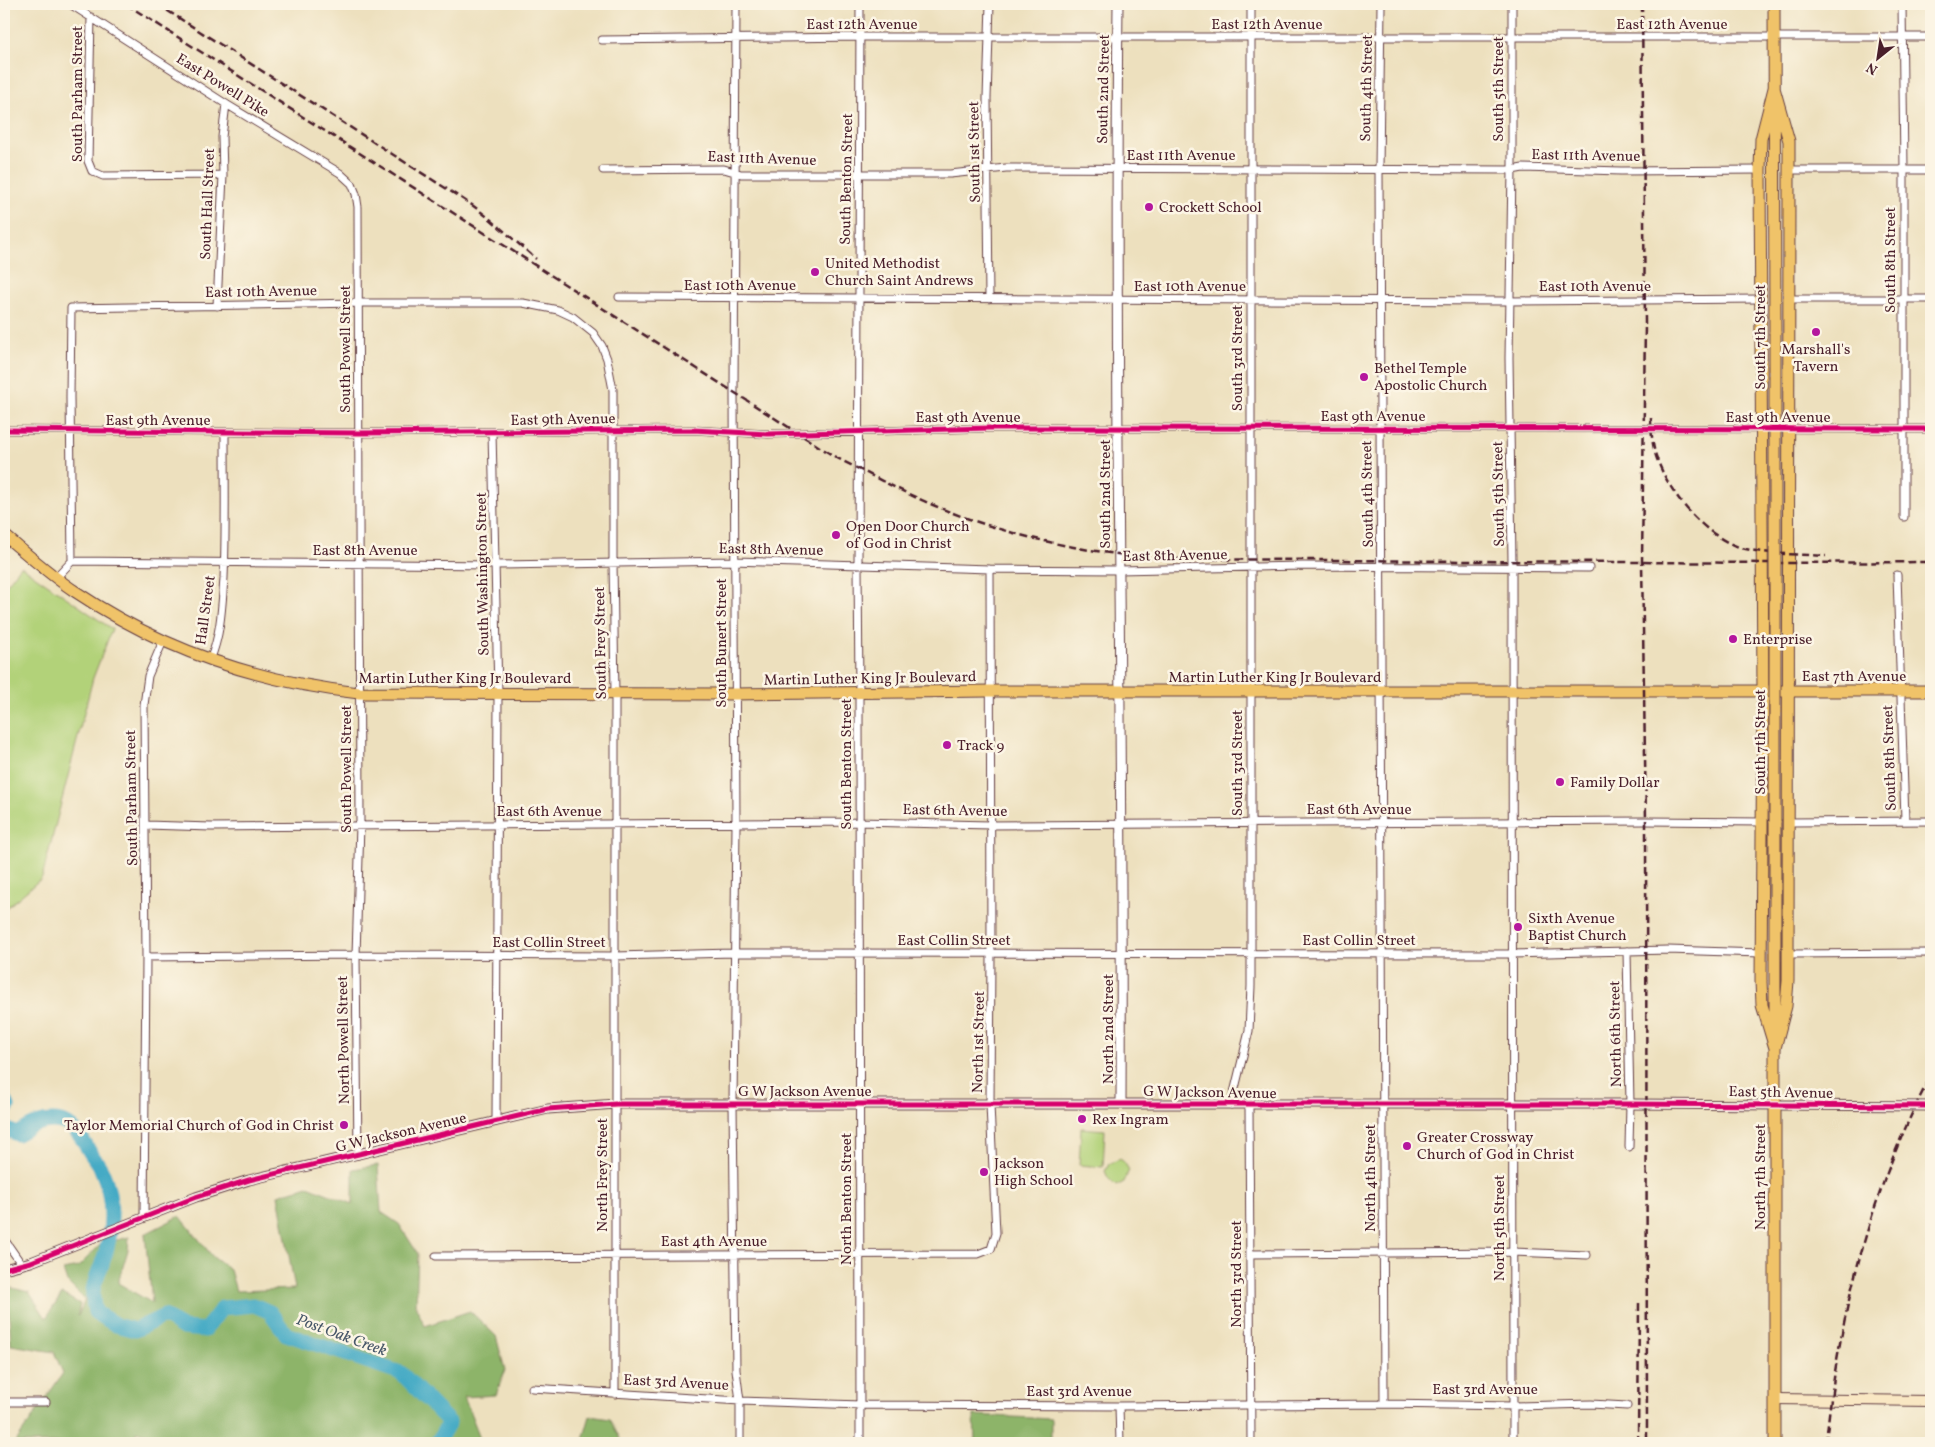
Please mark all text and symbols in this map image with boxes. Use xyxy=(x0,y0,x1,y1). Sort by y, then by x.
street label: East 12th Avenue xyxy=(806,15,918,36)
street label: East 12th Avenue xyxy=(1211,15,1323,36)
street label: East 12th Avenue xyxy=(1616,15,1728,36)
street label: South Parham Street xyxy=(68,26,89,162)
north arrow xyxy=(1852,32,1902,82)
street label: South 2nd Street xyxy=(1093,34,1116,144)
street label: South 4th Street xyxy=(1356,34,1379,142)
street label: South 5th Street xyxy=(1489,36,1510,142)
street label: East Powell Pike xyxy=(172,49,273,123)
text: N xyxy=(1863,57,1881,79)
street label: South 1st Street xyxy=(964,101,987,203)
street label: South Benton Street xyxy=(836,113,859,245)
street label: East 11th Avenue xyxy=(1531,145,1641,168)
street label: East 11th Avenue xyxy=(1126,146,1236,167)
street label: East 11th Avenue xyxy=(707,147,817,172)
street label: South Hall Street xyxy=(196,148,221,260)
place label: Crockett School xyxy=(1159,198,1262,219)
marker: Crockett School xyxy=(1143,201,1155,213)
street label: South 8th Street xyxy=(1881,207,1902,313)
place label: United Methodist Church Saint Andrews xyxy=(825,254,974,292)
marker: United Methodist Church Saint Andrews xyxy=(809,266,821,278)
street label: East 10th Avenue xyxy=(684,276,796,297)
street label: East 10th Avenue xyxy=(1134,277,1246,298)
street label: East 10th Avenue xyxy=(1539,277,1651,298)
street label: East 10th Avenue xyxy=(205,281,317,304)
street label: South 7th Street xyxy=(1751,284,1772,390)
street label: South Powell Street xyxy=(336,285,357,413)
street label: South 3rd Street xyxy=(1228,305,1249,411)
marker: Marshall's Tavern xyxy=(1810,326,1822,338)
place label: Marshall's Tavern xyxy=(1782,340,1850,378)
place label: Bethel Temple Apostolic Church xyxy=(1374,359,1487,397)
marker: Bethel Temple Apostolic Church xyxy=(1358,371,1370,383)
street label: East 9th Avenue xyxy=(1320,407,1426,428)
street label: East 9th Avenue xyxy=(915,408,1021,429)
street label: East 9th Avenue xyxy=(1725,408,1831,429)
street label: East 9th Avenue xyxy=(510,409,616,432)
street label: East 9th Avenue xyxy=(105,411,211,432)
street label: South 2nd Street xyxy=(1096,439,1117,549)
street label: South 4th Street xyxy=(1357,440,1380,548)
street label: South 5th Street xyxy=(1488,441,1511,547)
street label: South Washington Street xyxy=(472,492,495,656)
place label: Open Door Church of God in Christ xyxy=(846,517,970,555)
marker: Open Door Church of God in Christ xyxy=(830,529,842,541)
street label: East 8th Avenue xyxy=(718,539,824,562)
street label: East 8th Avenue xyxy=(312,541,418,562)
street label: East 8th Avenue xyxy=(1122,545,1228,568)
street label: Hall Street xyxy=(191,574,222,646)
street label: South Bunert Street xyxy=(712,578,733,708)
street label: South Frey Street xyxy=(590,586,613,700)
place label: Enterprise xyxy=(1743,630,1812,651)
marker: Enterprise xyxy=(1727,633,1739,645)
street label: Martin Luther King Jr Boulevard xyxy=(763,667,977,692)
street label: East 7th Avenue xyxy=(1802,667,1906,688)
street label: Martin Luther King Jr Boulevard xyxy=(1169,668,1381,689)
street label: Martin Luther King Jr Boulevard xyxy=(359,669,571,690)
street label: South 7th Street xyxy=(1751,689,1772,795)
street label: South Benton Street xyxy=(837,698,858,830)
street label: South Powell Street xyxy=(337,705,358,833)
street label: South 8th Street xyxy=(1878,705,1903,811)
street label: South 3rd Street xyxy=(1228,710,1249,816)
street label: South Parham Street xyxy=(121,730,144,866)
place label: Track 9 xyxy=(957,736,1004,757)
marker: Track 9 xyxy=(941,739,953,751)
place label: Family Dollar xyxy=(1570,773,1660,794)
marker: Family Dollar xyxy=(1554,776,1566,788)
street label: East 6th Avenue xyxy=(902,800,1008,823)
street label: East 6th Avenue xyxy=(1306,800,1412,821)
street label: East 6th Avenue xyxy=(496,802,602,823)
place label: Sixth Avenue Baptist Church xyxy=(1528,909,1627,947)
marker: Sixth Avenue Baptist Church xyxy=(1512,921,1524,933)
street label: East Collin Street xyxy=(897,931,1011,952)
street label: East Collin Street xyxy=(1302,931,1416,952)
street label: East Collin Street xyxy=(492,933,606,954)
street label: North 2nd Street xyxy=(1099,974,1120,1084)
street label: North Powell Street xyxy=(333,975,356,1104)
street label: North 6th Street xyxy=(1605,980,1628,1088)
street label: North 1st Street xyxy=(968,991,991,1093)
street label: G W Jackson Avenue xyxy=(738,1082,872,1103)
street label: G W Jackson Avenue xyxy=(1143,1082,1277,1105)
street label: East 5th Avenue xyxy=(1728,1082,1833,1105)
street label: G W Jackson Avenue xyxy=(334,1108,469,1159)
place label: Rex Ingram xyxy=(1092,1110,1169,1131)
marker: Rex Ingram xyxy=(1076,1113,1088,1125)
place label: Taylor Memorial Church of God in Christ xyxy=(64,1116,334,1137)
street label: North Frey Street xyxy=(593,1118,614,1232)
marker: Taylor Memorial Church of God in Christ xyxy=(338,1119,350,1131)
street label: North 4th Street xyxy=(1361,1124,1382,1232)
street label: North 7th Street xyxy=(1751,1124,1772,1230)
place label: Greater Crossway Church of God in Christ xyxy=(1417,1128,1574,1166)
street label: North Benton Street xyxy=(837,1133,858,1265)
marker: Greater Crossway Church of God in Christ xyxy=(1401,1140,1413,1152)
place label: Jackson High School xyxy=(994,1154,1073,1192)
marker: Jackson High School xyxy=(978,1166,990,1178)
street label: North 5th Street xyxy=(1490,1175,1511,1281)
street label: North 3rd Street xyxy=(1227,1220,1248,1328)
street label: East 4th Avenue xyxy=(661,1232,767,1253)
water label: Post Oak Creek xyxy=(293,1309,390,1363)
street label: East 3rd Avenue xyxy=(623,1370,729,1397)
street label: East 3rd Avenue xyxy=(1432,1380,1538,1401)
street label: East 3rd Avenue xyxy=(1026,1382,1132,1403)

